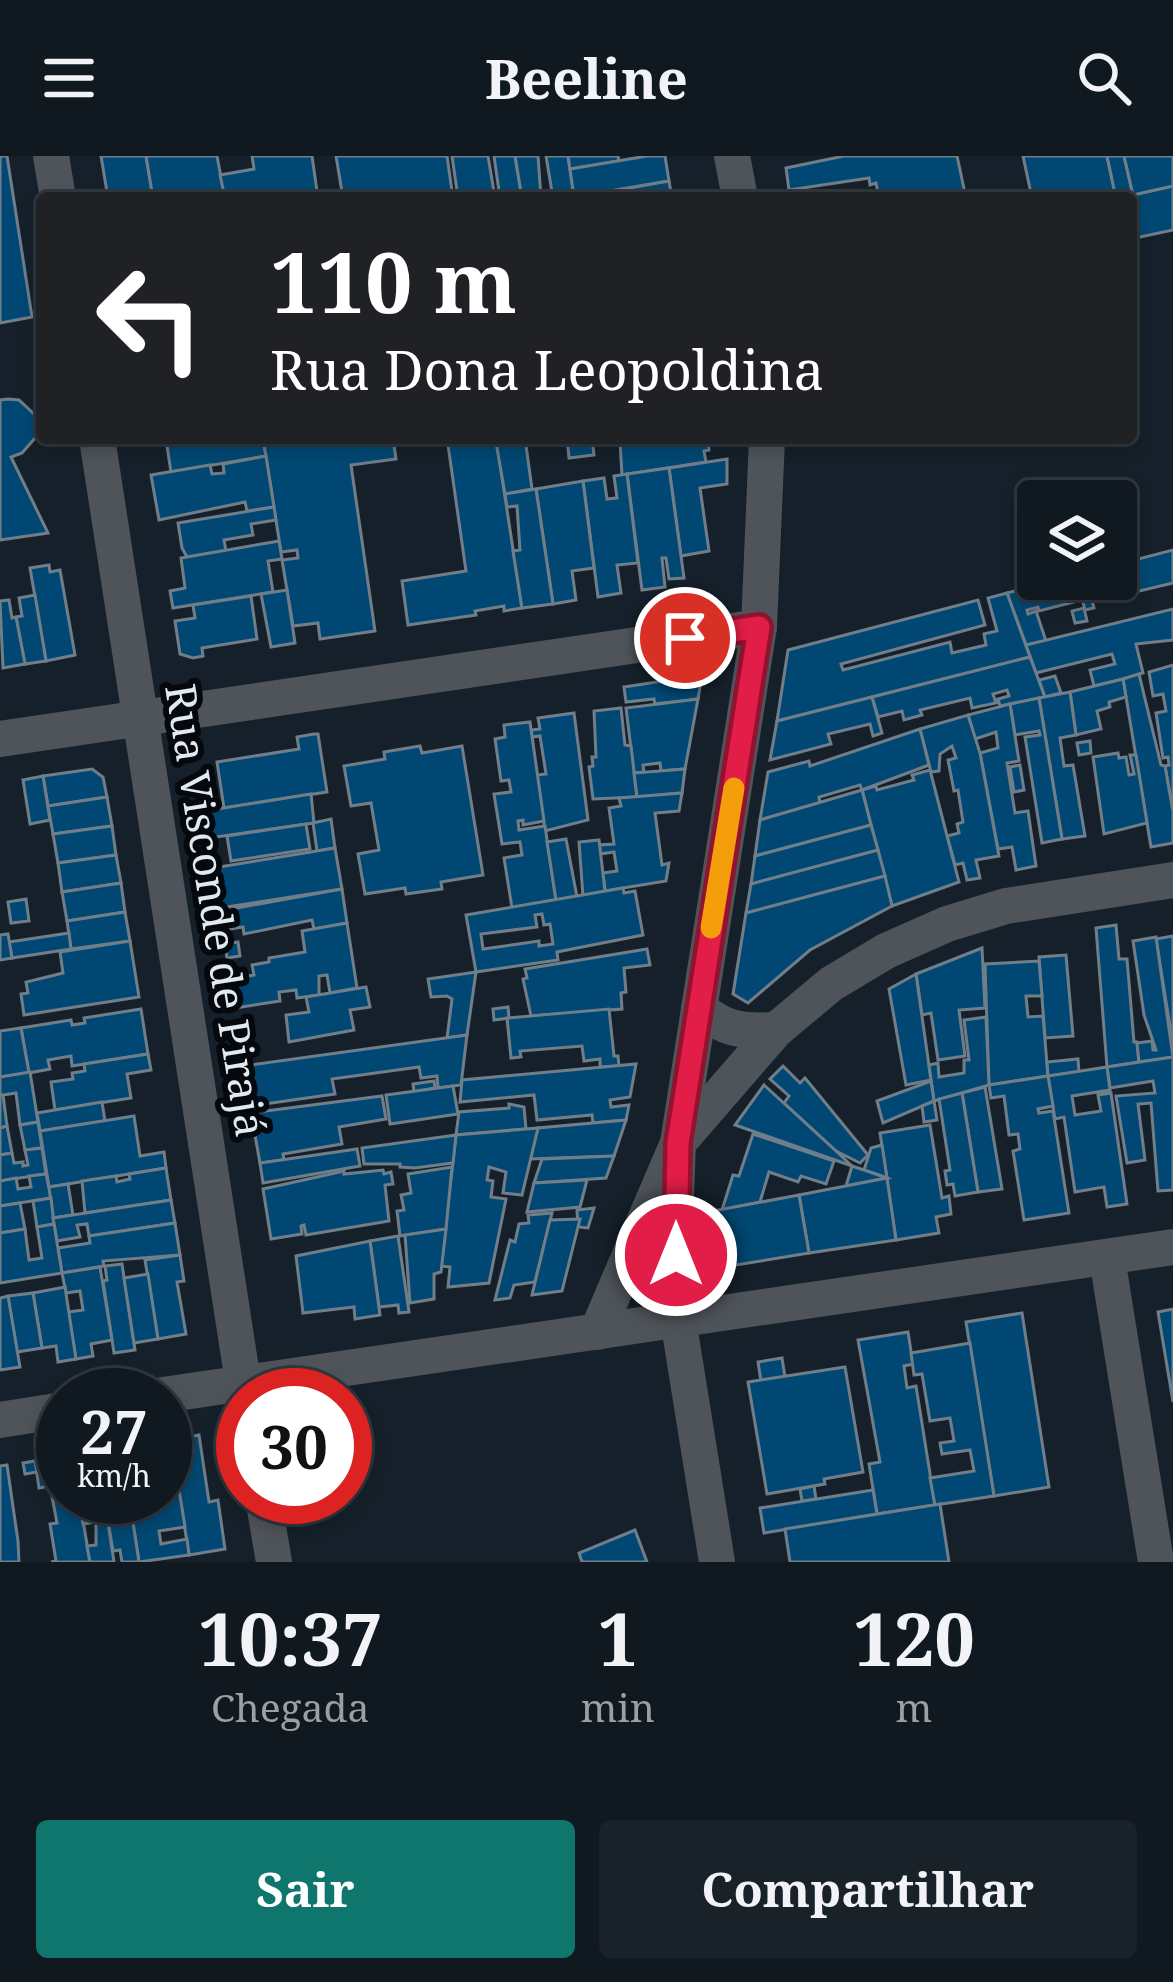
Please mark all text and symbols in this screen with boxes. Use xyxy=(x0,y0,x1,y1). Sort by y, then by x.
text: Beeline xyxy=(485,41,688,115)
icon: menu xyxy=(36,45,102,111)
icon: search xyxy=(1071,45,1137,111)
text: 110 m xyxy=(270,223,517,338)
icon: left xyxy=(72,240,228,396)
text: Rua Dona Leopoldina xyxy=(270,332,824,406)
map controls xyxy=(1017,480,1137,600)
button: layers xyxy=(1017,480,1137,600)
pin xyxy=(634,587,736,689)
icon: arrive xyxy=(652,605,718,671)
street label: Rua Visconde de Pirajá xyxy=(153,680,281,1140)
position arrow xyxy=(613,1192,739,1318)
speed limit sign: 30 xyxy=(216,1368,372,1524)
text: 27 xyxy=(80,1390,148,1472)
text: km/h xyxy=(77,1455,151,1496)
text: 10:37 xyxy=(198,1589,383,1687)
text: 1 xyxy=(597,1589,638,1687)
text: 120 xyxy=(853,1589,975,1687)
text: Chegada xyxy=(211,1680,369,1733)
text: min xyxy=(581,1680,655,1733)
text: m xyxy=(896,1680,932,1733)
button: Sair xyxy=(36,1820,575,1958)
button: Compartilhar xyxy=(599,1820,1137,1958)

